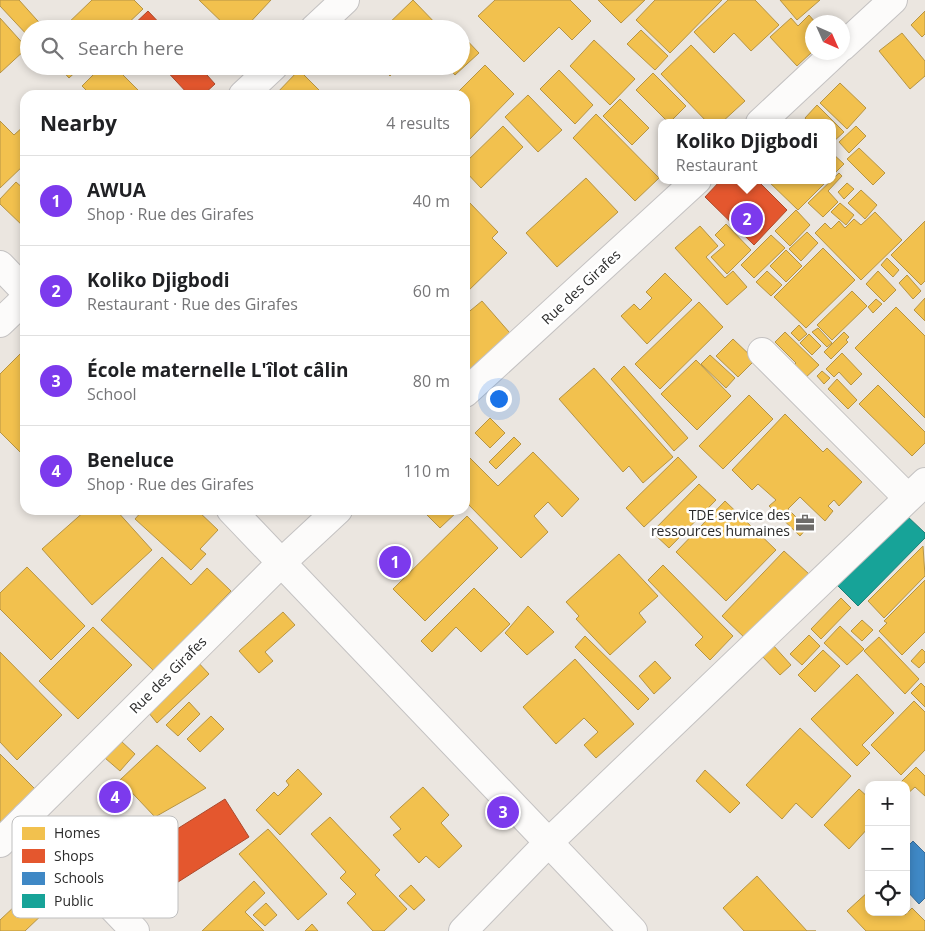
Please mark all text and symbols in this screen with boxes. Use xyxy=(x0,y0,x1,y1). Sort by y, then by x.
north arrow xyxy=(805,15,850,60)
search box xyxy=(20,20,470,75)
icon: search xyxy=(38,34,66,62)
text: Search here xyxy=(78,35,184,61)
text: Nearby xyxy=(40,109,117,137)
text: 4 results xyxy=(386,112,450,134)
popup xyxy=(658,119,836,184)
text: Koliko Djigbodi xyxy=(676,128,818,154)
text: Restaurant xyxy=(676,154,758,176)
text: AWUA xyxy=(87,177,146,203)
text: 1 xyxy=(51,190,61,212)
text: 40 m xyxy=(413,190,450,212)
pin: 2 xyxy=(731,200,763,238)
text: Shop · Rue des Girafes xyxy=(87,203,254,225)
street label: Rue des Girafes xyxy=(537,245,625,328)
text: Koliko Djigbodi xyxy=(87,267,229,293)
text: 2 xyxy=(51,280,61,302)
text: 60 m xyxy=(413,280,450,302)
text: Restaurant · Rue des Girafes xyxy=(87,293,298,315)
text: École maternelle L'îlot câlin xyxy=(87,357,349,383)
text: 3 xyxy=(51,370,61,392)
text: 80 m xyxy=(413,370,450,392)
text: School xyxy=(87,383,137,405)
your location xyxy=(486,386,512,412)
text: Beneluce xyxy=(87,447,174,473)
text: 4 xyxy=(51,460,61,482)
text: 110 m xyxy=(404,460,450,482)
text: Shop · Rue des Girafes xyxy=(87,473,254,495)
place label: TDE service des ressources humaines xyxy=(651,505,790,540)
office icon: TDE service des ressources humaines xyxy=(794,512,816,534)
pin: 1 xyxy=(379,543,411,581)
street label: Rue des Girafes xyxy=(125,632,211,717)
pin: 4 xyxy=(99,778,131,816)
map controls xyxy=(865,781,910,916)
button: + xyxy=(865,781,910,826)
pin: 3 xyxy=(487,793,519,831)
legend xyxy=(12,816,178,918)
text: Homes xyxy=(54,823,101,842)
button: − xyxy=(865,826,910,871)
text: Shops xyxy=(54,846,94,865)
text: Schools xyxy=(54,868,104,887)
button: locate xyxy=(865,871,910,916)
text: Public xyxy=(54,891,94,910)

